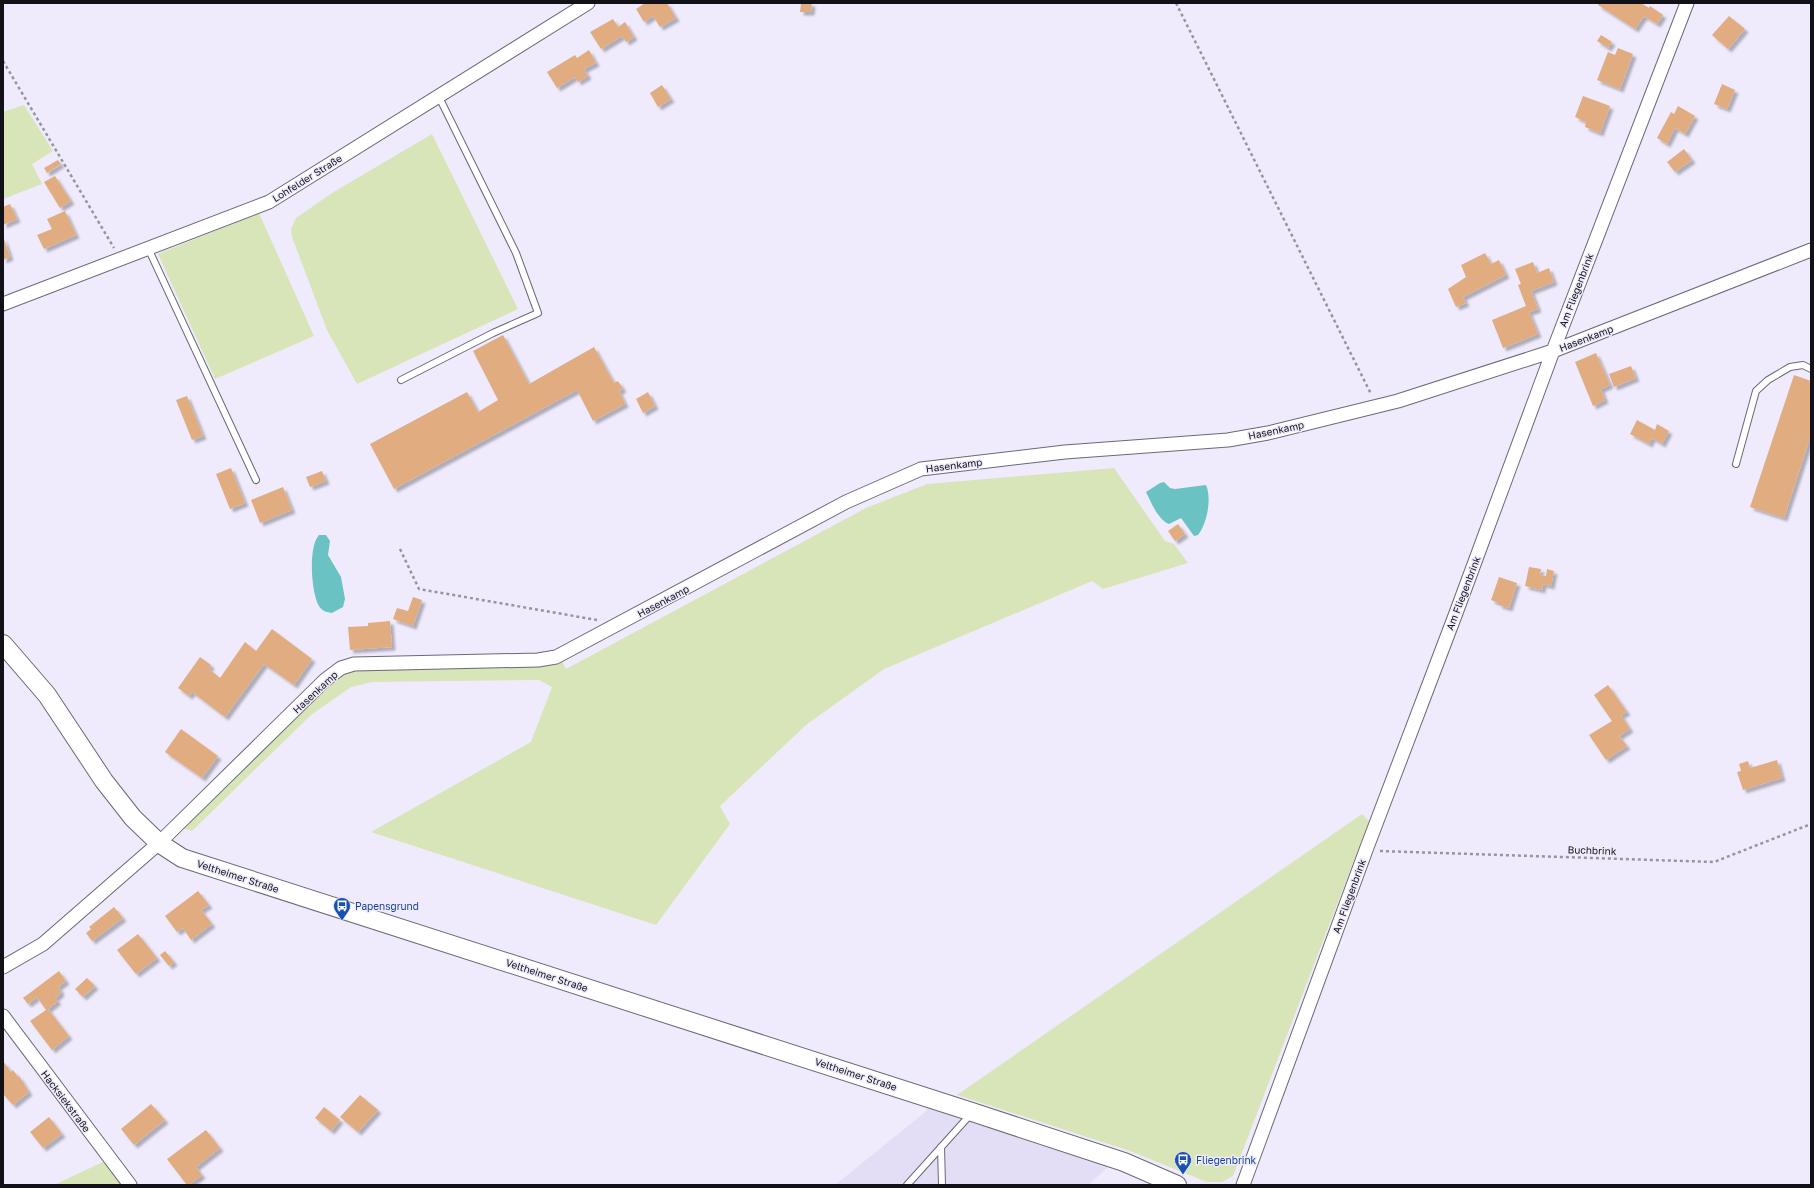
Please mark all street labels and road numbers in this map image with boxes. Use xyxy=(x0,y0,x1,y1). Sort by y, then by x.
street label: Lohfelder Straße xyxy=(270,152,344,204)
street label: Am Fliegenbrink xyxy=(1556,251,1596,329)
street label: Hasenkamp xyxy=(1557,322,1615,354)
street label: Hasenkamp xyxy=(1247,418,1305,442)
street label: Hasenkamp xyxy=(925,456,983,474)
street label: Am Fliegenbrink xyxy=(1443,554,1483,632)
street label: Hasenkamp xyxy=(635,582,691,620)
street label: Hasenkamp xyxy=(290,668,340,716)
street label: Buchbrink xyxy=(1567,843,1617,857)
street label: Veltheimer Straße xyxy=(195,857,281,895)
street label: Am Fliegenbrink xyxy=(1330,857,1368,935)
street label: Veltheimer Straße xyxy=(504,956,590,994)
street label: Veltheimer Straße xyxy=(813,1055,899,1093)
street label: Hacksiekstraße xyxy=(39,1068,93,1134)

